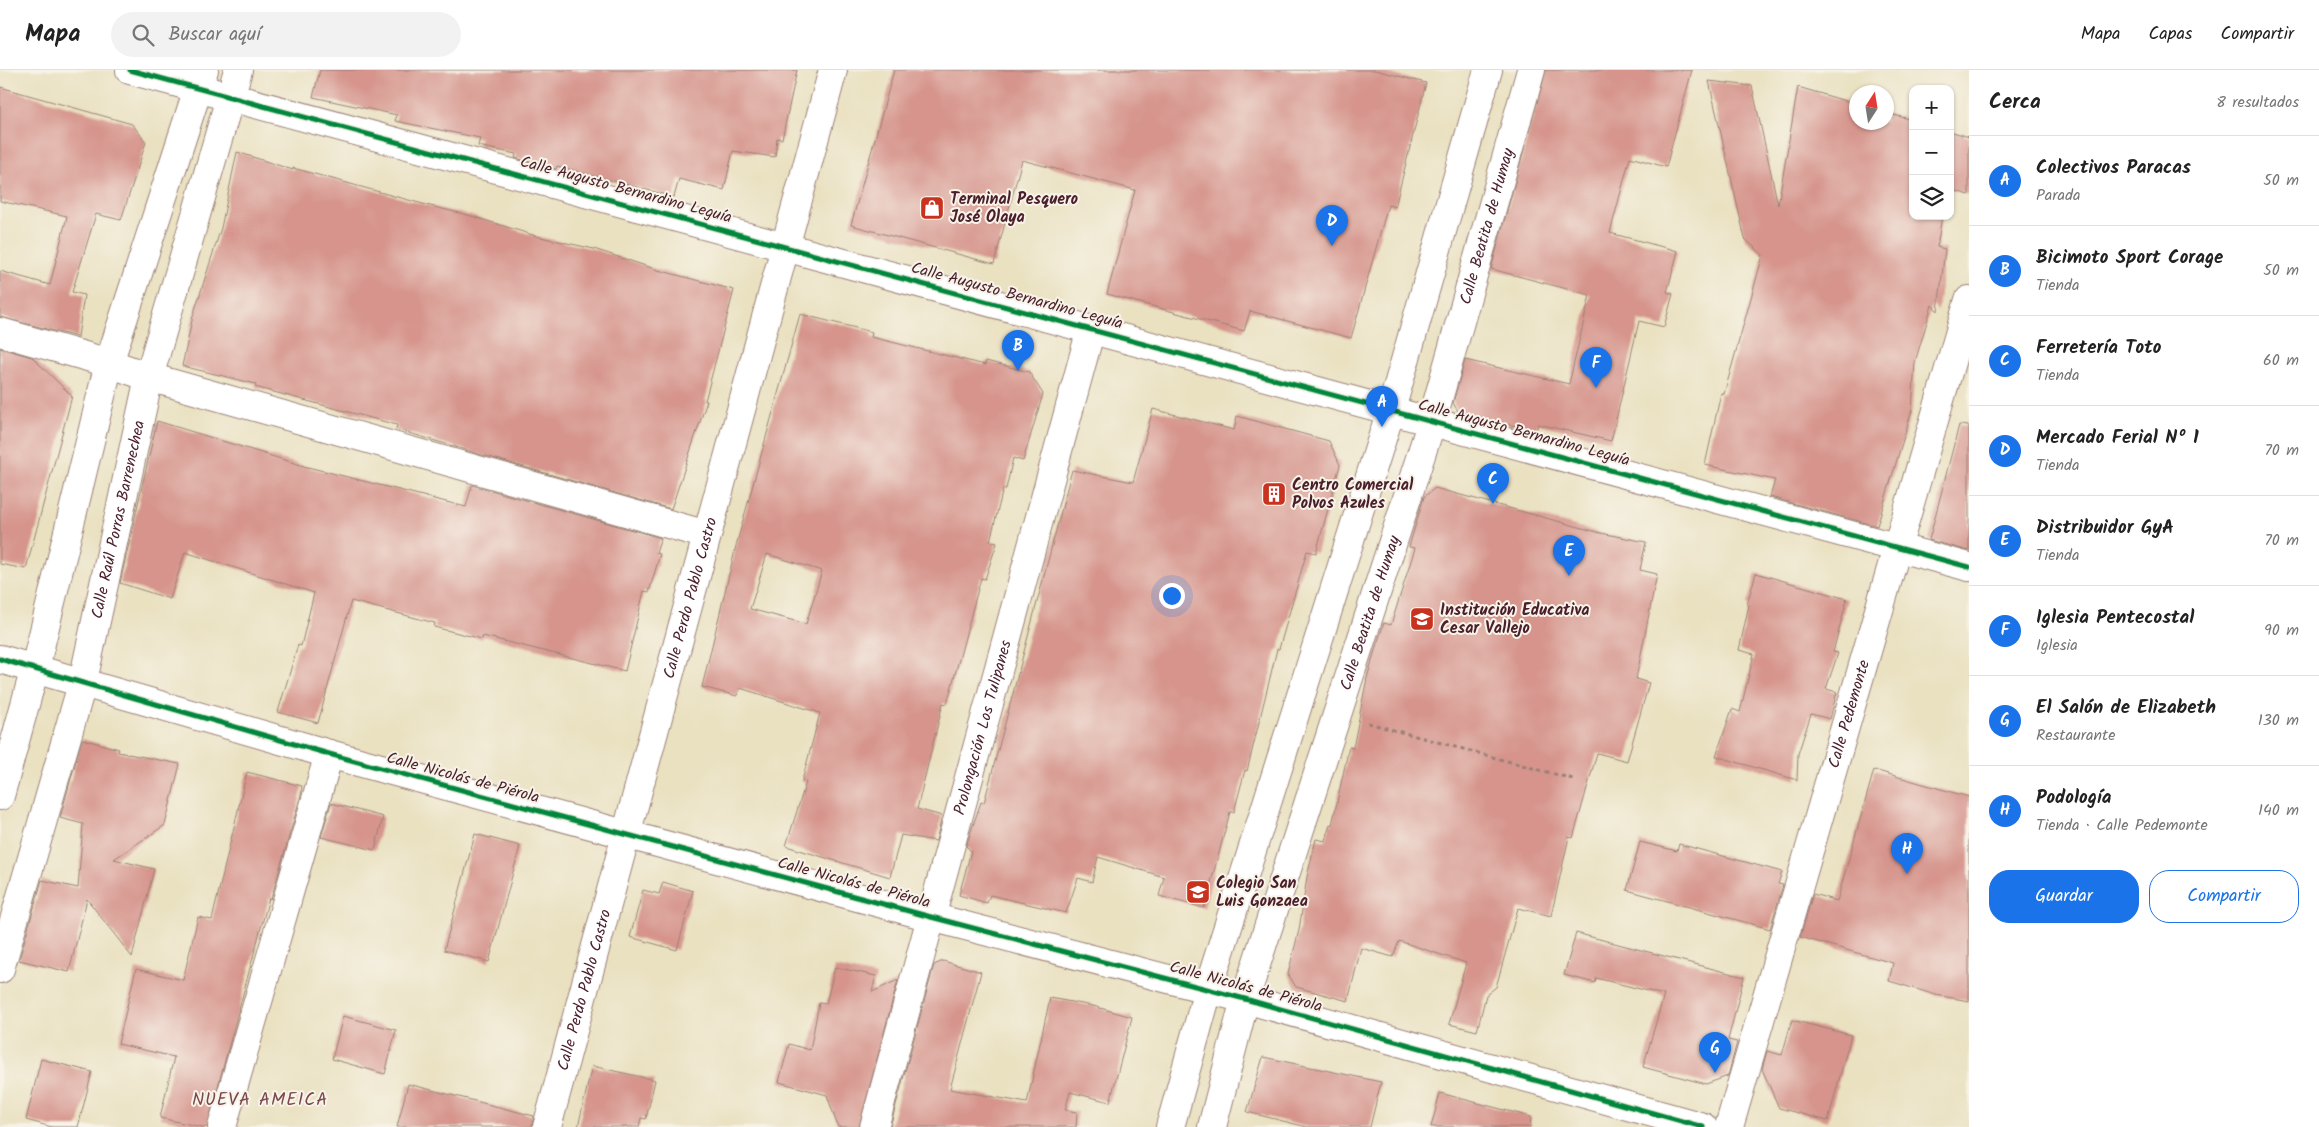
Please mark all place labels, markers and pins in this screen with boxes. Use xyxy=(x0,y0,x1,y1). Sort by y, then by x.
place label: Terminal Pesquero José Olaya xyxy=(950,187,1078,230)
shop icon: Terminal Pesquero José Olaya xyxy=(919,195,945,221)
pin: D xyxy=(1316,205,1348,246)
pin: B xyxy=(1002,330,1034,371)
pin: F xyxy=(1580,347,1612,388)
pin: A xyxy=(1366,386,1398,427)
pin: C xyxy=(1477,463,1509,504)
place label: Centro Comercial Polvos Azules xyxy=(1292,473,1414,516)
building icon: Centro Comercial Polvos Azules xyxy=(1261,481,1287,507)
pin: E xyxy=(1553,535,1585,576)
place label: Institución Educativa Cesar Vallejo xyxy=(1440,598,1589,641)
school or university icon: Institución Educativa Cesar Vallejo xyxy=(1409,606,1435,632)
pin: H xyxy=(1891,833,1923,874)
place label: Colegio San Luis Gonzaea xyxy=(1216,871,1308,914)
school or university icon: Colegio San Luis Gonzaea xyxy=(1185,879,1211,905)
pin: G xyxy=(1699,1032,1731,1073)

